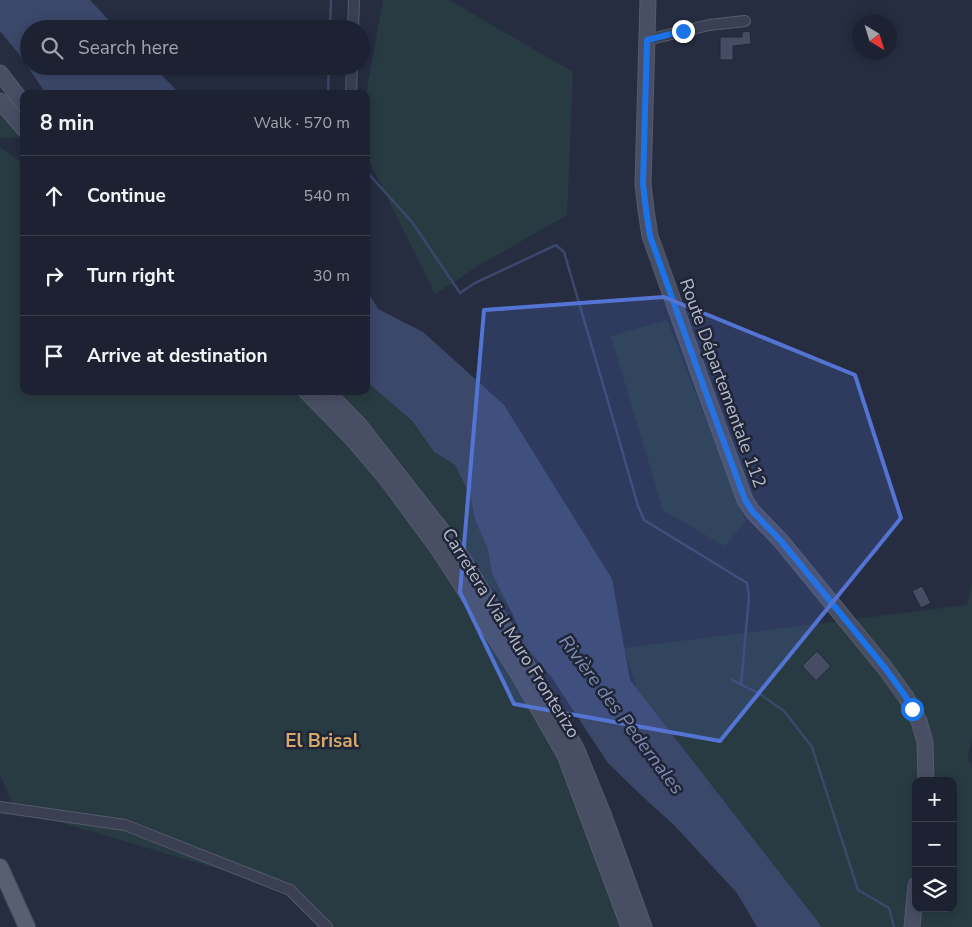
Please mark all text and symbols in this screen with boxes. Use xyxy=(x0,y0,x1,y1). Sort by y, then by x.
north arrow xyxy=(852,15,897,60)
search box xyxy=(20,20,370,75)
route end xyxy=(672,20,695,43)
icon: search xyxy=(38,34,66,62)
text: Search here xyxy=(78,35,179,61)
text: 8 min xyxy=(40,109,94,137)
text: Walk · 570 m xyxy=(254,112,350,134)
icon: ahead xyxy=(40,182,68,210)
text: Continue xyxy=(87,183,166,209)
text: 540 m xyxy=(303,185,350,207)
icon: right xyxy=(40,262,68,290)
text: Turn right xyxy=(87,263,174,289)
text: 30 m xyxy=(313,265,350,287)
street label: Route Départementale 112 xyxy=(674,275,772,491)
icon: arrive xyxy=(40,342,68,370)
text: Arrive at destination xyxy=(87,343,268,369)
street label: Carretera Vial Muro Fronterizo xyxy=(436,523,586,743)
water label: Rivière des Pedernales xyxy=(553,629,690,800)
route start xyxy=(901,698,924,721)
district label: El Brisal xyxy=(285,728,359,754)
map controls xyxy=(912,777,957,912)
button: + xyxy=(912,777,957,822)
button: − xyxy=(912,822,957,867)
button: layers xyxy=(912,867,957,912)

